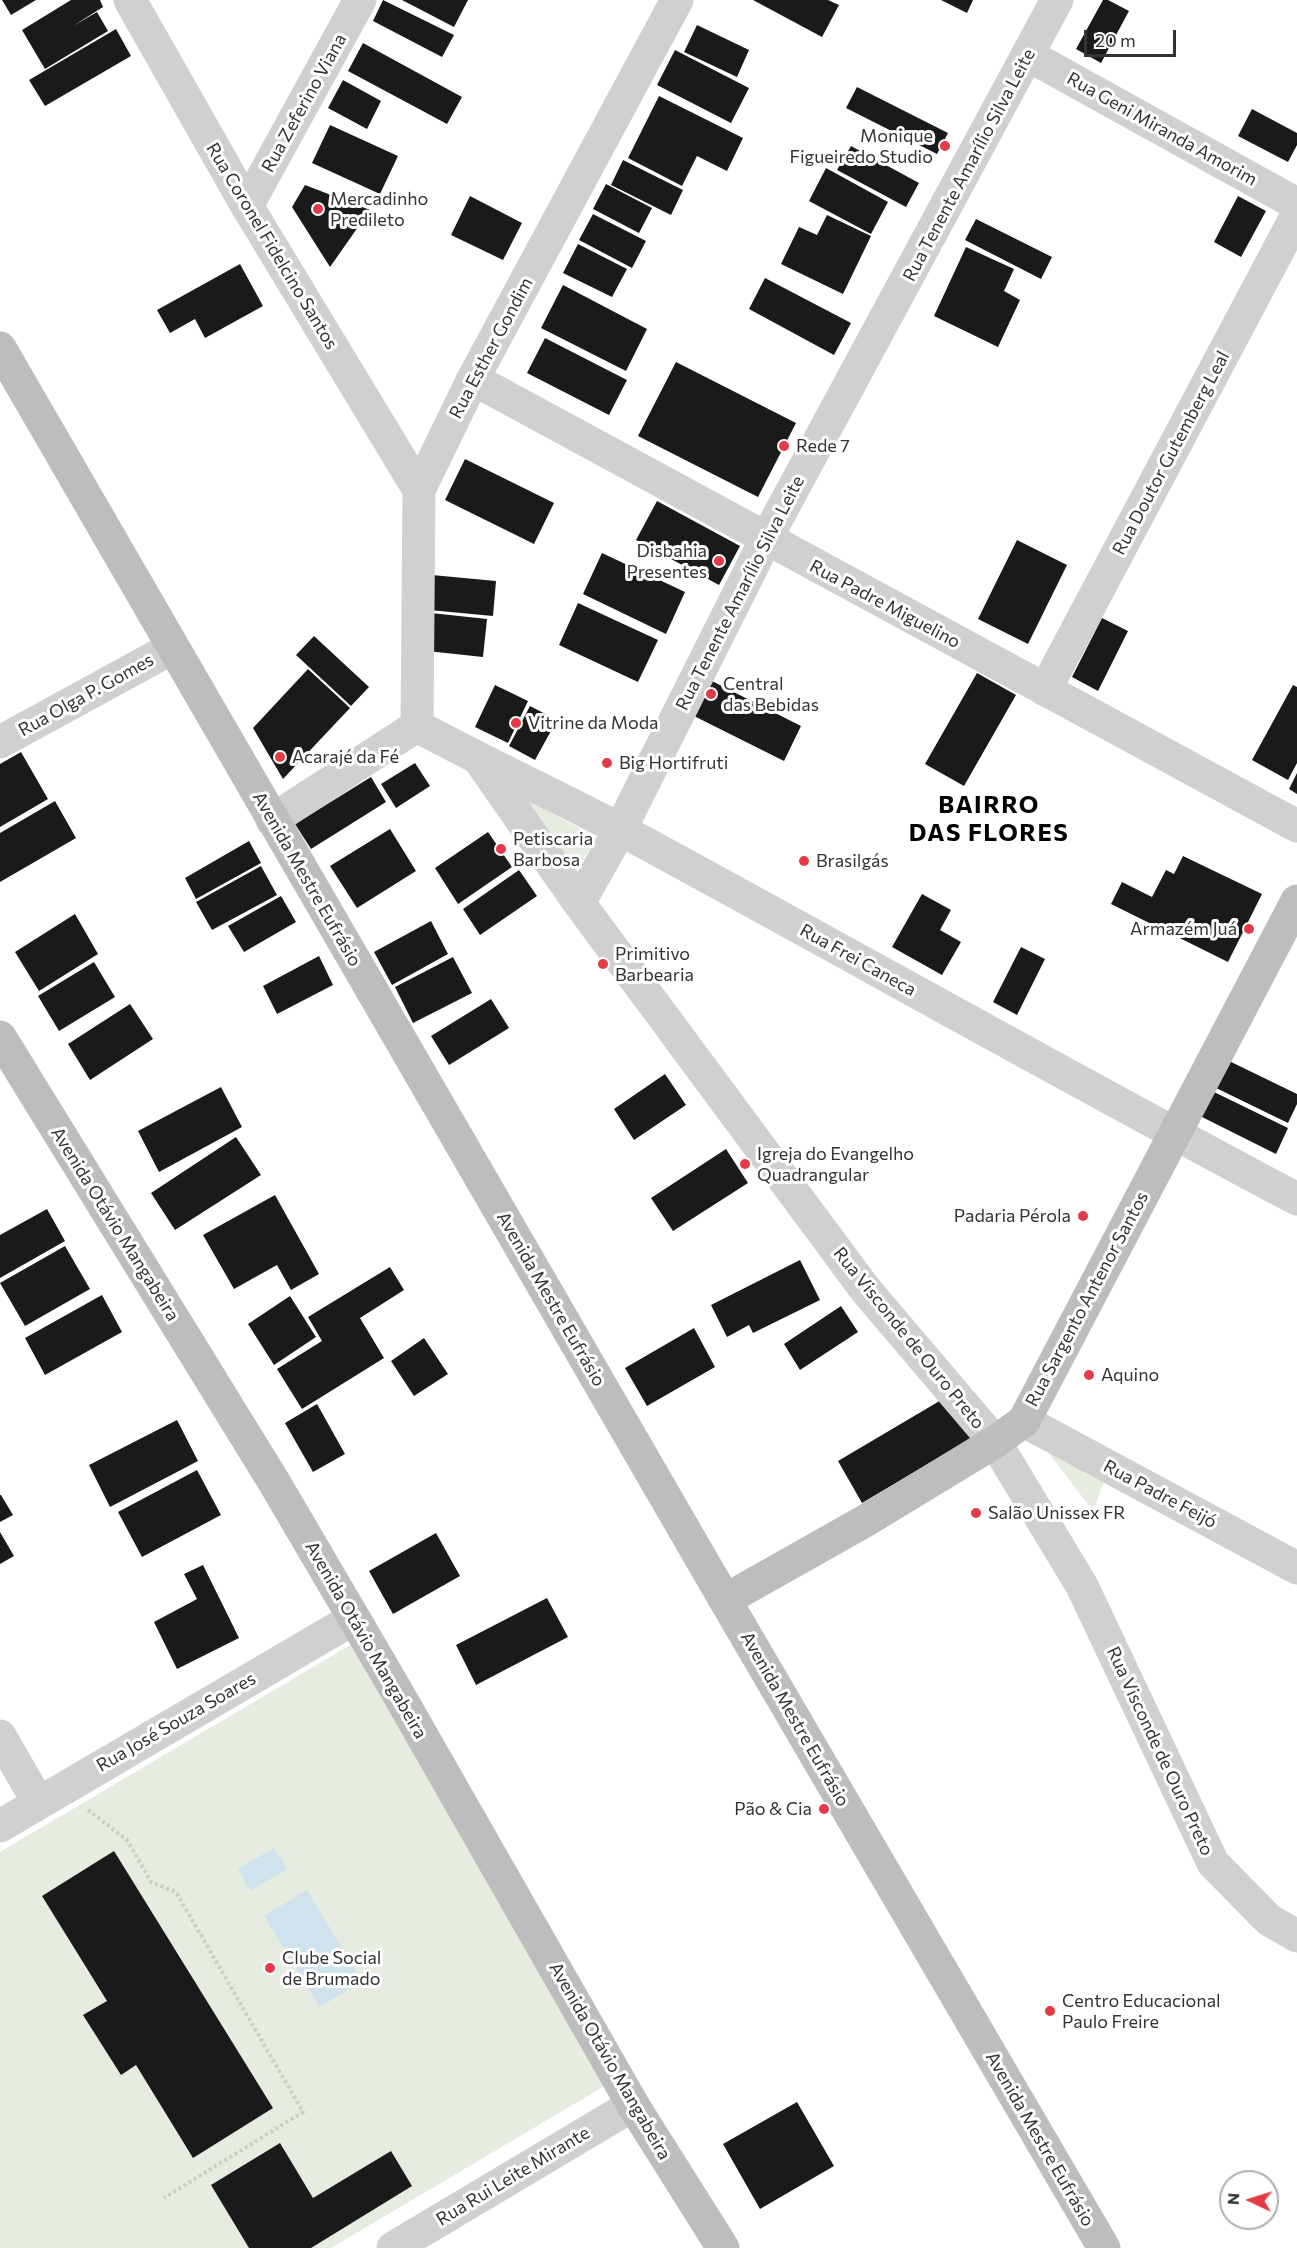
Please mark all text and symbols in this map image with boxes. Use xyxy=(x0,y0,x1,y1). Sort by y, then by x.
scale bar xyxy=(1087,18,1178,56)
text: 20 m xyxy=(1095,29,1136,51)
street label: Rua Zeferino Viana xyxy=(257,30,351,176)
street label: Rua Tenente Amarílio Silva Leite xyxy=(898,45,1040,285)
street label: Rua Geni Miranda Amorim xyxy=(1063,68,1261,190)
place label: Monique Figueiredo Studio xyxy=(790,125,933,168)
street label: Rua Coronel Fidelcino Santos xyxy=(202,139,342,353)
marker: Monique Figueiredo Studio xyxy=(938,139,952,153)
place label: Mercadinho Predileto xyxy=(330,188,428,230)
marker: Mercadinho Predileto xyxy=(311,202,325,216)
street label: Rua Esther Gondim xyxy=(445,274,537,422)
street label: Rua Doutor Gutemberg Leal xyxy=(1108,347,1234,559)
place label: Rede 7 xyxy=(796,435,850,457)
marker: Rede 7 xyxy=(777,439,791,453)
street label: Rua Tenente Amarílio Silva Leite xyxy=(671,472,809,714)
place label: Disbahia Presentes xyxy=(626,540,707,582)
marker: Disbahia Presentes xyxy=(712,554,726,568)
street label: Rua Padre Miguelino xyxy=(806,555,964,653)
street label: Rua Olga P. Gomes xyxy=(15,649,157,741)
place label: Central das Bebidas xyxy=(723,673,819,716)
marker: Central das Bebidas xyxy=(704,687,718,701)
place label: Vitrine da Moda xyxy=(528,712,658,734)
marker: Vitrine da Moda xyxy=(509,716,523,730)
place label: Acarajé da Fé xyxy=(292,746,399,768)
marker: Acarajé da Fé xyxy=(273,750,287,764)
place label: Big Hortifruti xyxy=(619,752,728,774)
marker: Big Hortifruti xyxy=(600,756,614,770)
street label: Avenida Mestre Eufrásio xyxy=(248,788,366,970)
district label: BAIRRO DAS FLORES xyxy=(909,791,1069,847)
place label: Petiscaria Barbosa xyxy=(513,828,593,870)
marker: Petiscaria Barbosa xyxy=(494,842,508,856)
place label: Brasilgás xyxy=(816,850,889,872)
marker: Brasilgás xyxy=(797,854,811,868)
place label: Armazém Juá xyxy=(1130,918,1237,940)
street label: Rua Frei Caneca xyxy=(796,919,920,1001)
marker: Armazém Juá xyxy=(1242,922,1256,936)
place label: Primitivo Barbearia xyxy=(615,943,694,986)
marker: Primitivo Barbearia xyxy=(596,957,610,971)
street label: Avenida Otávio Mangabeira xyxy=(46,1123,184,1325)
place label: Igreja do Evangelho Quadrangular xyxy=(757,1143,914,1186)
marker: Igreja do Evangelho Quadrangular xyxy=(738,1157,752,1171)
street label: Rua Sargento Antenor Santos xyxy=(1021,1188,1153,1410)
place label: Padaria Pérola xyxy=(954,1205,1071,1227)
street label: Avenida Mestre Eufrásio xyxy=(492,1208,610,1390)
marker: Padaria Pérola xyxy=(1076,1209,1090,1223)
street label: Rua Visconde de Ouro Preto xyxy=(829,1243,989,1433)
place label: Aquino xyxy=(1101,1364,1159,1386)
marker: Aquino xyxy=(1082,1368,1096,1382)
street label: Rua Padre Feijó xyxy=(1100,1455,1220,1533)
place label: Salão Unissex FR xyxy=(988,1502,1125,1524)
marker: Salão Unissex FR xyxy=(969,1506,983,1520)
street label: Avenida Otávio Mangabeira xyxy=(300,1537,432,1743)
street label: Avenida Mestre Eufrásio xyxy=(736,1628,854,1810)
street label: Rua Visconde de Ouro Preto xyxy=(1102,1643,1218,1859)
street label: Rua José Souza Soares xyxy=(93,1668,259,1776)
place label: Pão & Cia xyxy=(734,1798,812,1820)
marker: Pão & Cia xyxy=(817,1802,831,1816)
place label: Clube Social de Brumado xyxy=(282,1947,381,1990)
street label: Avenida Otávio Mangabeira xyxy=(544,1958,676,2164)
marker: Clube Social de Brumado xyxy=(263,1961,277,1975)
place label: Centro Educacional Paulo Freire xyxy=(1062,1990,1221,2032)
marker: Centro Educacional Paulo Freire xyxy=(1043,2004,1057,2018)
street label: Avenida Mestre Eufrásio xyxy=(981,2048,1099,2230)
street label: Rua Rui Leite Mirante xyxy=(432,2122,594,2230)
north arrow xyxy=(1219,2170,1279,2230)
text: N xyxy=(1223,2192,1242,2205)

